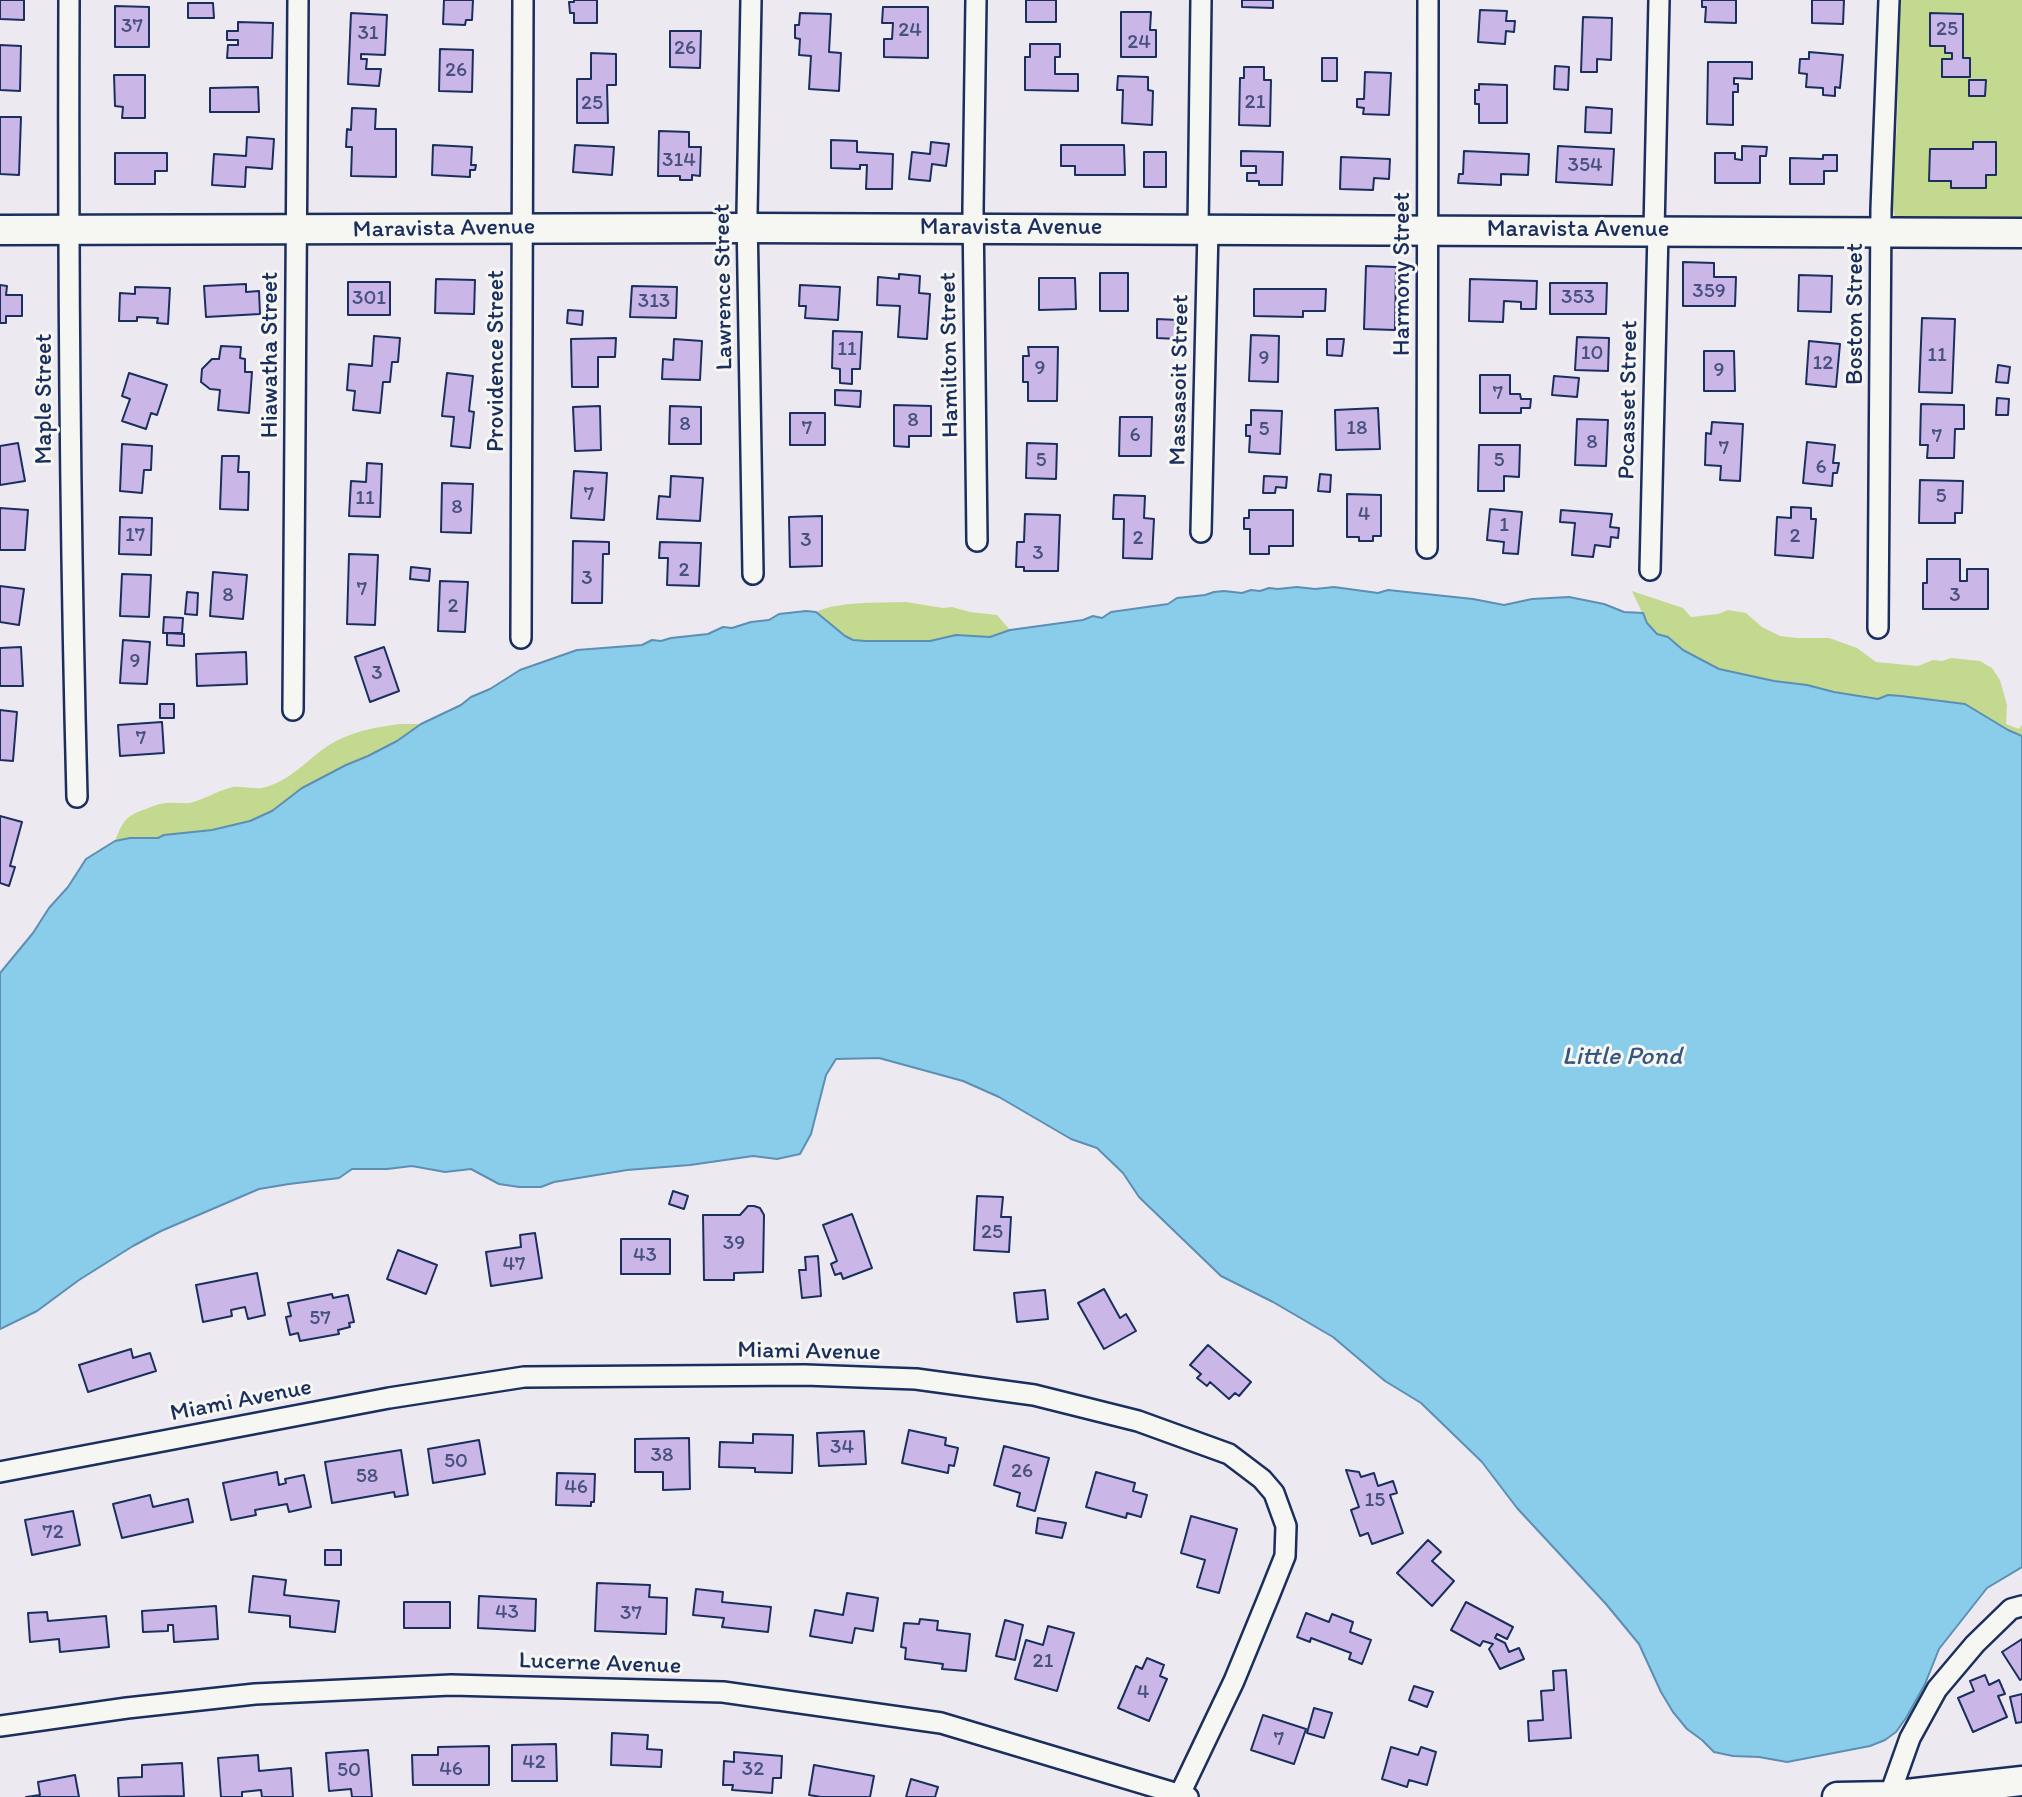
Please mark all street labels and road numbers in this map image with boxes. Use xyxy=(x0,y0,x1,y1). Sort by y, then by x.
street label: Harmony Street xyxy=(1389,192,1417,356)
street label: Lawrence Street xyxy=(708,203,740,371)
street label: Maravista Avenue xyxy=(352,213,536,245)
street label: Maravista Avenue xyxy=(920,214,1102,242)
street label: Maravista Avenue xyxy=(1487,216,1669,244)
street label: Boston Street xyxy=(1842,243,1870,385)
street label: Providence Street xyxy=(483,270,511,452)
street label: Hiawatha Street xyxy=(257,272,285,438)
street label: Hamilton Street xyxy=(934,272,966,438)
street label: Massasoit Street xyxy=(1164,294,1196,466)
street label: Pocasset Street xyxy=(1613,320,1645,480)
street label: Maple Street xyxy=(31,333,59,465)
street label: Miami Avenue xyxy=(737,1336,881,1368)
street label: Miami Avenue xyxy=(168,1373,314,1429)
street label: Lucerne Avenue xyxy=(518,1647,682,1681)

